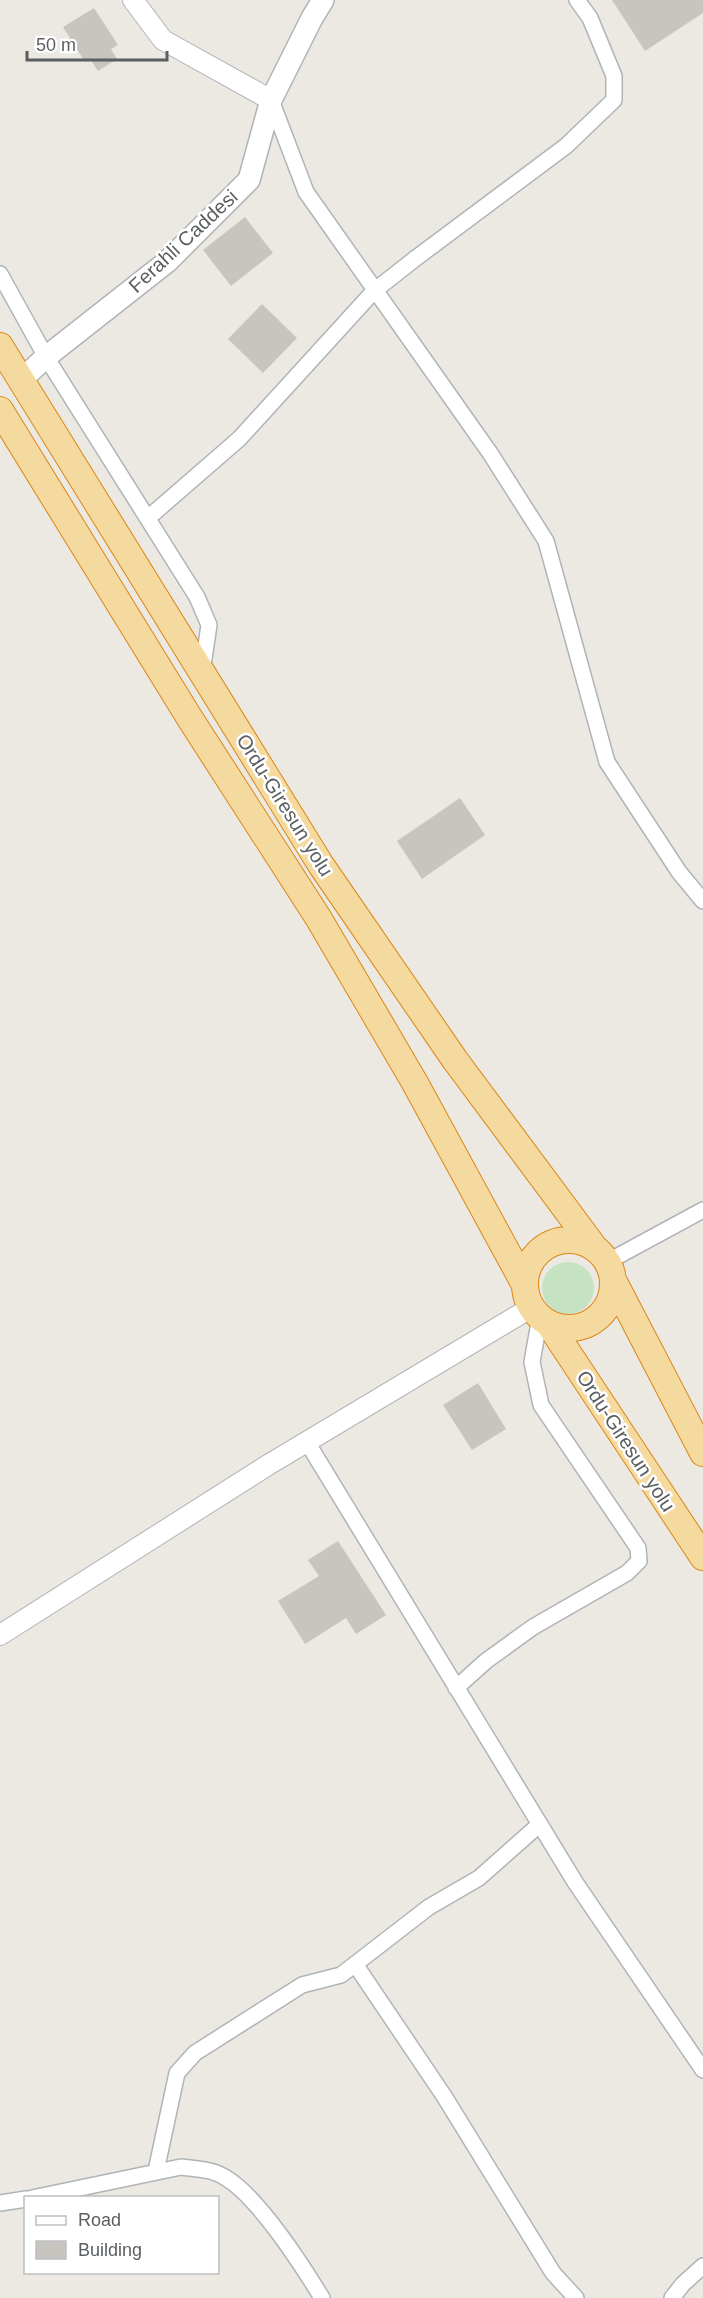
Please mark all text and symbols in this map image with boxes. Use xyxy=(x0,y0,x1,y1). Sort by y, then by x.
scale bar xyxy=(27,24,166,62)
text: 50 m xyxy=(36,35,76,55)
street label: Ferahli Caddesi xyxy=(124,185,242,297)
street label: Ordu-Giresun yolu xyxy=(232,730,338,880)
street label: Ordu-Giresun yolu xyxy=(572,1366,680,1516)
legend xyxy=(24,2196,219,2274)
text: Road xyxy=(78,2210,121,2230)
text: Building xyxy=(78,2240,142,2260)

